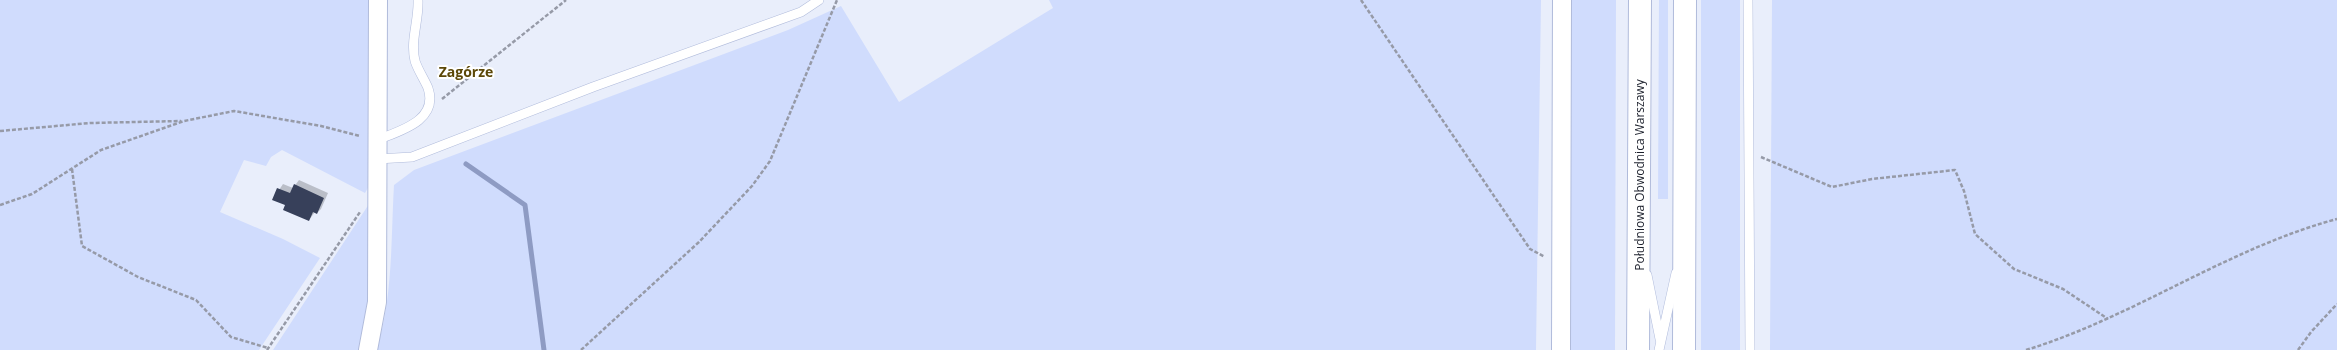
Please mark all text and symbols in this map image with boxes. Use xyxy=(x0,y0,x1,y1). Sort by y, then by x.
district label: Zagórze xyxy=(439,62,493,81)
street label: Południowa Obwodnica Warszawy xyxy=(1631,78,1648,271)

